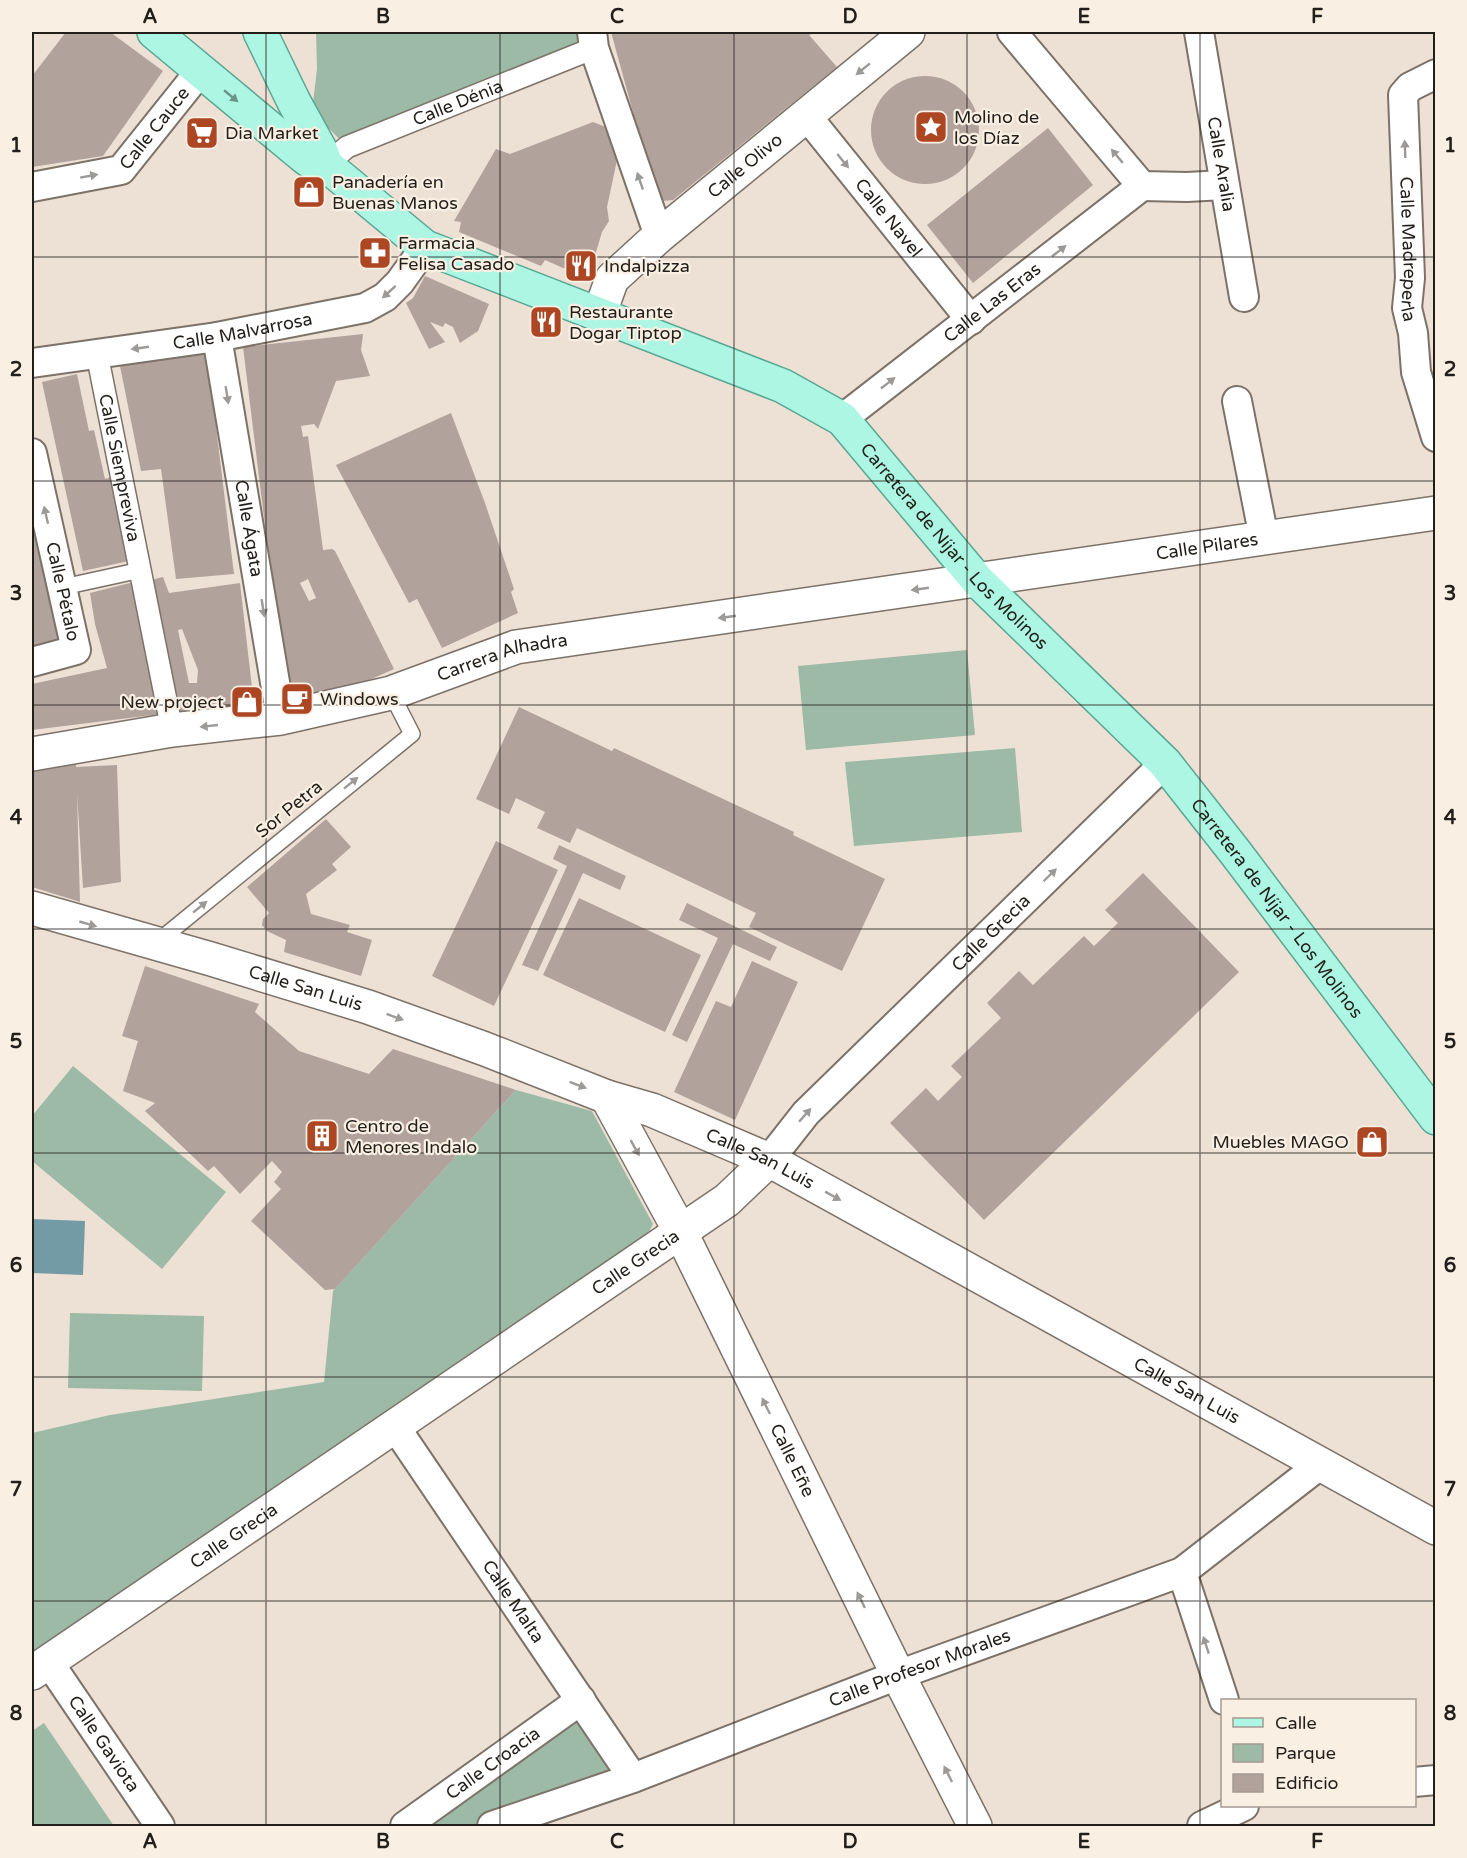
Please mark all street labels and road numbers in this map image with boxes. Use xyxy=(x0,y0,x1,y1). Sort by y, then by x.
street label: Calle Dénia xyxy=(409,75,506,131)
street label: Calle Cauce xyxy=(115,82,194,174)
street label: Calle Aralia xyxy=(1203,115,1240,213)
street label: Calle Olivo xyxy=(703,128,787,203)
street label: Calle Navel xyxy=(850,174,927,262)
street label: Calle Madreperla xyxy=(1395,176,1421,324)
street label: Calle Las Eras xyxy=(939,258,1045,347)
street label: Calle Malvarrosa xyxy=(171,308,314,354)
street label: Calle Siempreviva xyxy=(94,392,145,544)
street label: Carretera de Níjar - Los Molinos xyxy=(856,438,1053,654)
street label: Calle Ágata xyxy=(230,478,268,578)
street label: Calle Pilares xyxy=(1154,528,1260,565)
street label: Calle Pétalo xyxy=(41,540,85,643)
street label: Carrera Alhadra xyxy=(434,629,569,686)
street label: Sor Petra xyxy=(251,775,327,843)
street label: Carretera de Níjar - Los Molinos xyxy=(1186,794,1368,1023)
street label: Calle Grecia xyxy=(947,890,1035,976)
street label: Calle San Luis xyxy=(246,960,365,1016)
street label: Calle San Luis xyxy=(702,1123,818,1194)
street label: Calle Grecia xyxy=(587,1225,684,1300)
street label: Calle San Luis xyxy=(1130,1352,1244,1429)
street label: Calle Eñe xyxy=(765,1420,820,1501)
street label: Calle Grecia xyxy=(186,1498,282,1573)
street label: Calle Malta xyxy=(478,1556,549,1647)
street label: Calle Profesor Morales xyxy=(826,1624,1013,1712)
street label: Calle Gaviota xyxy=(64,1691,145,1796)
street label: Calle Croacia xyxy=(441,1722,544,1804)

